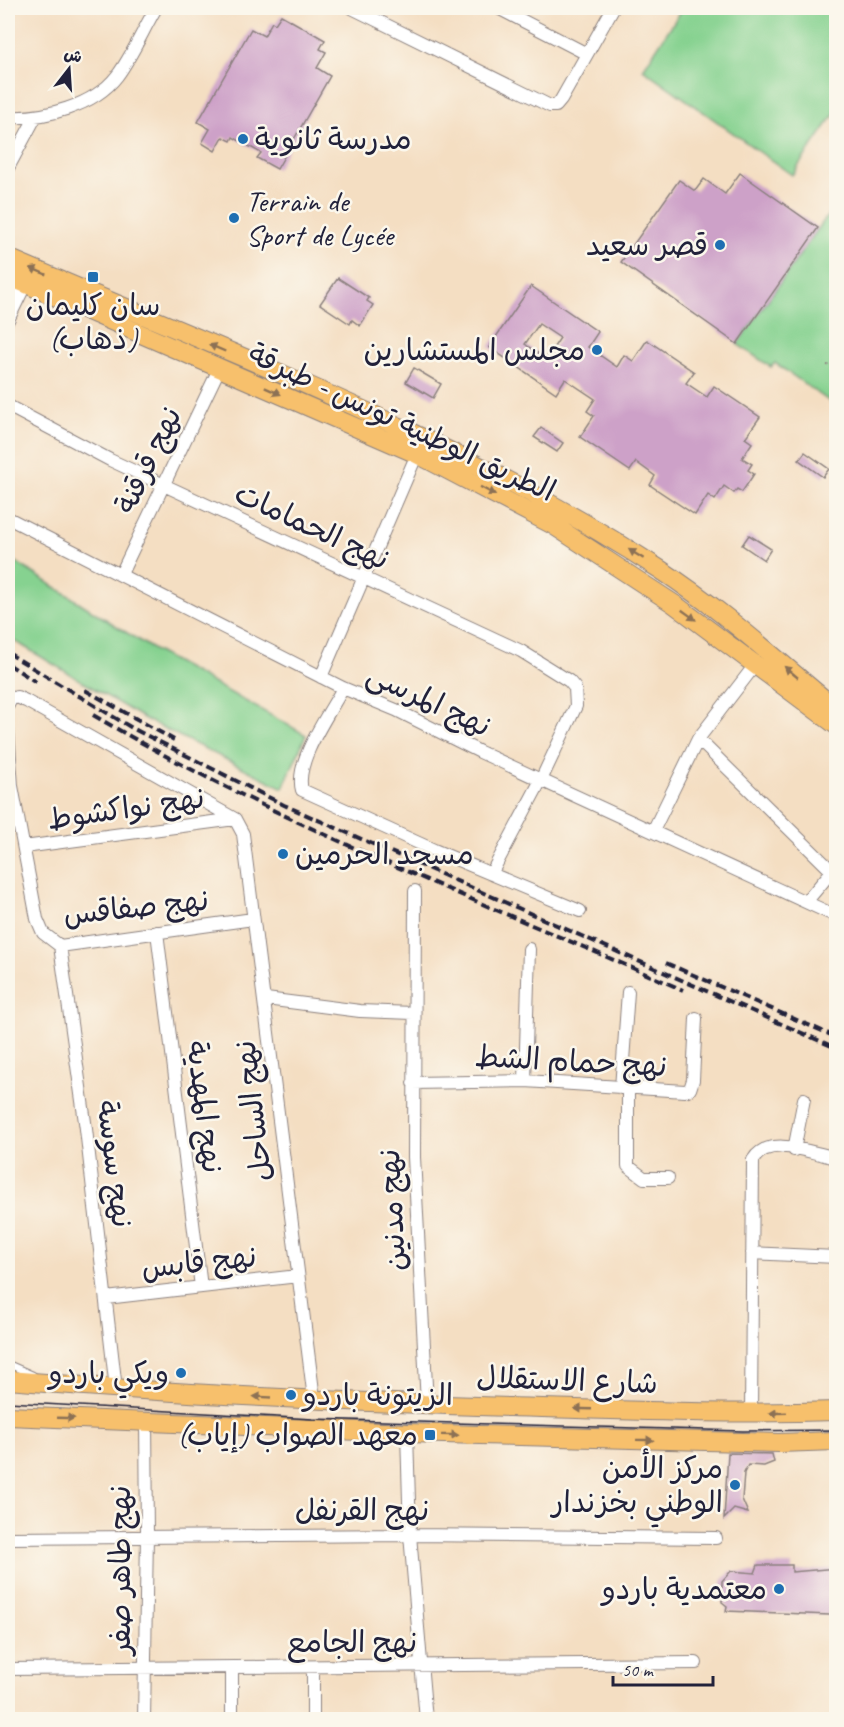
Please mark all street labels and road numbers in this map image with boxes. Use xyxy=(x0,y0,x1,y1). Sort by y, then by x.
street label: الطريق الوطنية تونس - طبرقة xyxy=(242,334,562,510)
street label: نهج قرقنة xyxy=(106,400,191,520)
street label: نهج الحمامات xyxy=(228,474,395,579)
street label: نهج المرسى xyxy=(360,655,497,746)
street label: نهج نواكشوط xyxy=(45,778,207,839)
street label: نهج صفاقس xyxy=(61,880,211,935)
street label: نهج حمام الشط xyxy=(474,1037,668,1088)
street label: نهج الساحل xyxy=(225,1038,281,1184)
street label: نهج المهدية xyxy=(177,1039,232,1175)
street label: نهج سوسة xyxy=(87,1098,142,1230)
street label: نهج مدنين xyxy=(370,1148,415,1272)
street label: نهج قابس xyxy=(140,1237,259,1288)
street label: شارع الاستقلال xyxy=(475,1358,658,1404)
street label: نهج طاهر صفر xyxy=(101,1485,140,1658)
street label: نهج القرنفل xyxy=(295,1491,429,1530)
street label: نهج الجامع xyxy=(287,1623,417,1664)

